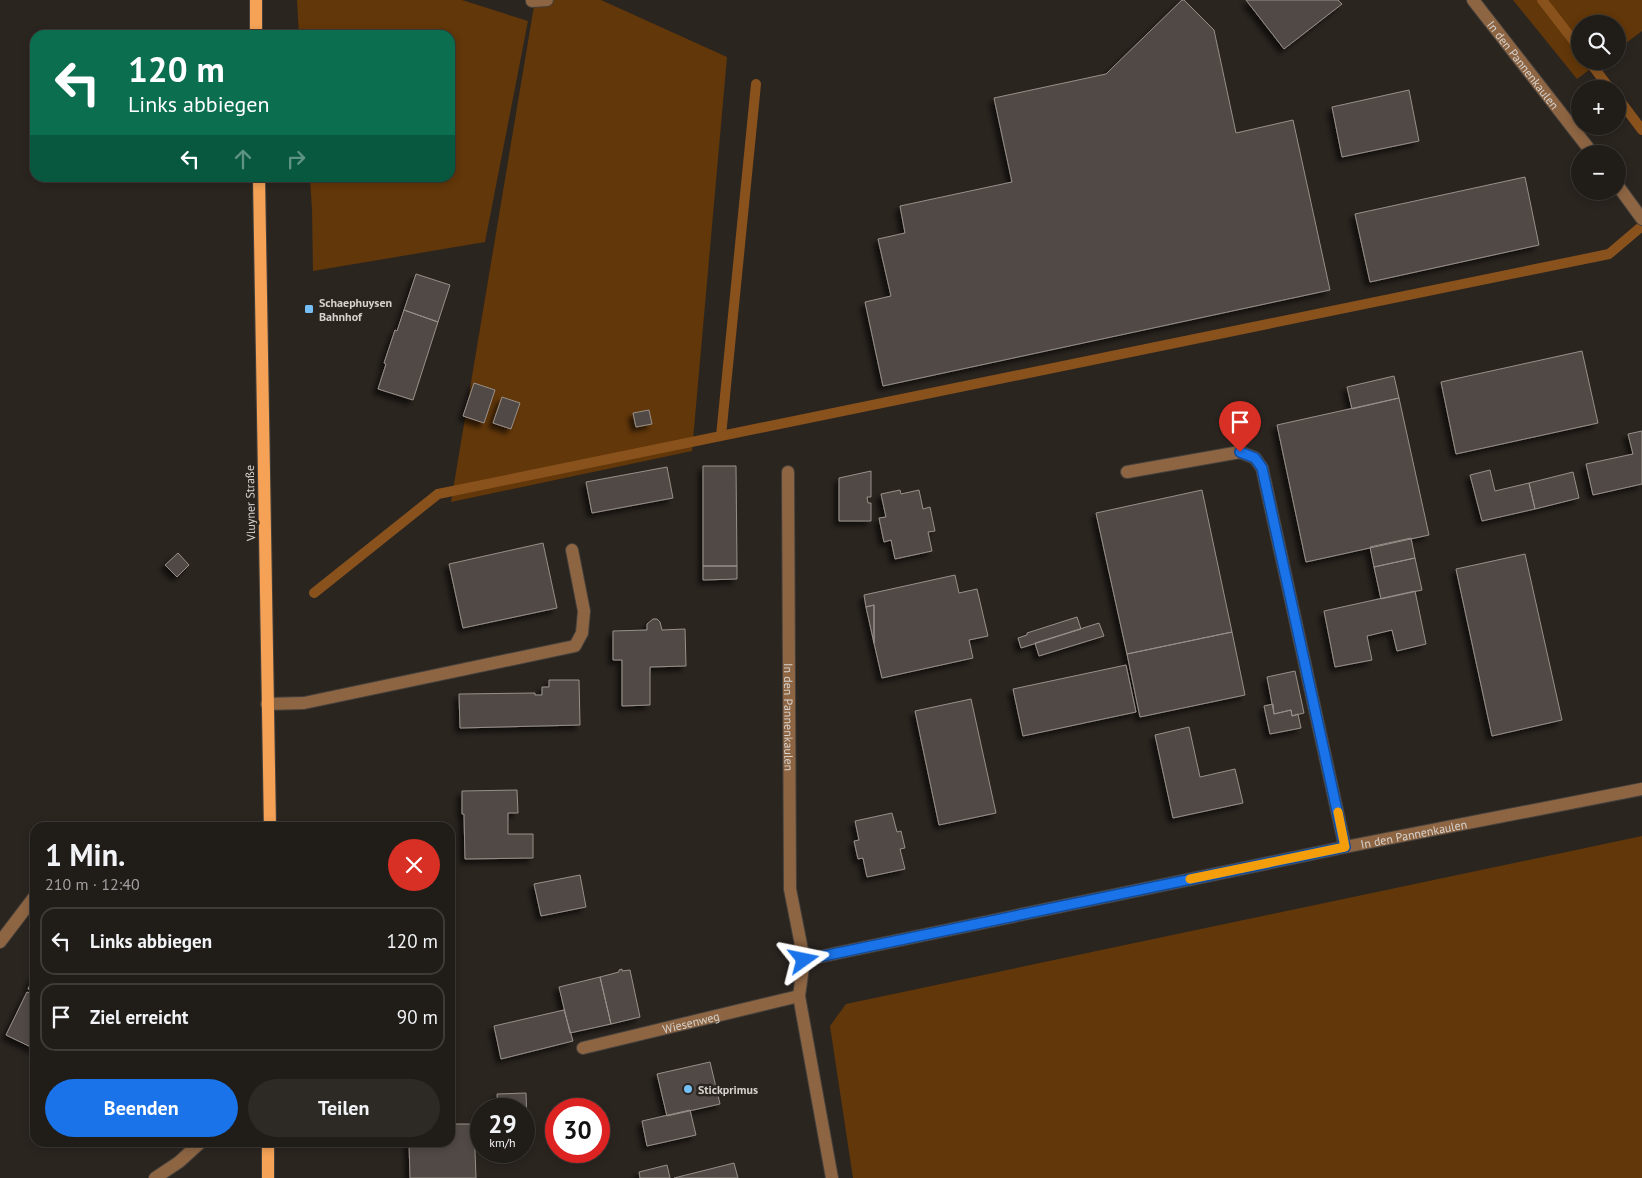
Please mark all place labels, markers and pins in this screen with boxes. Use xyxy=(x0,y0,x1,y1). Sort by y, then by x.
place label: Schaephuysen Bahnhof xyxy=(319,295,392,324)
marker: Schaephuysen Bahnhof xyxy=(303,303,315,315)
pin xyxy=(1219,401,1261,452)
place label: Stickprimus xyxy=(698,1082,758,1097)
marker: Stickprimus xyxy=(682,1083,694,1095)

